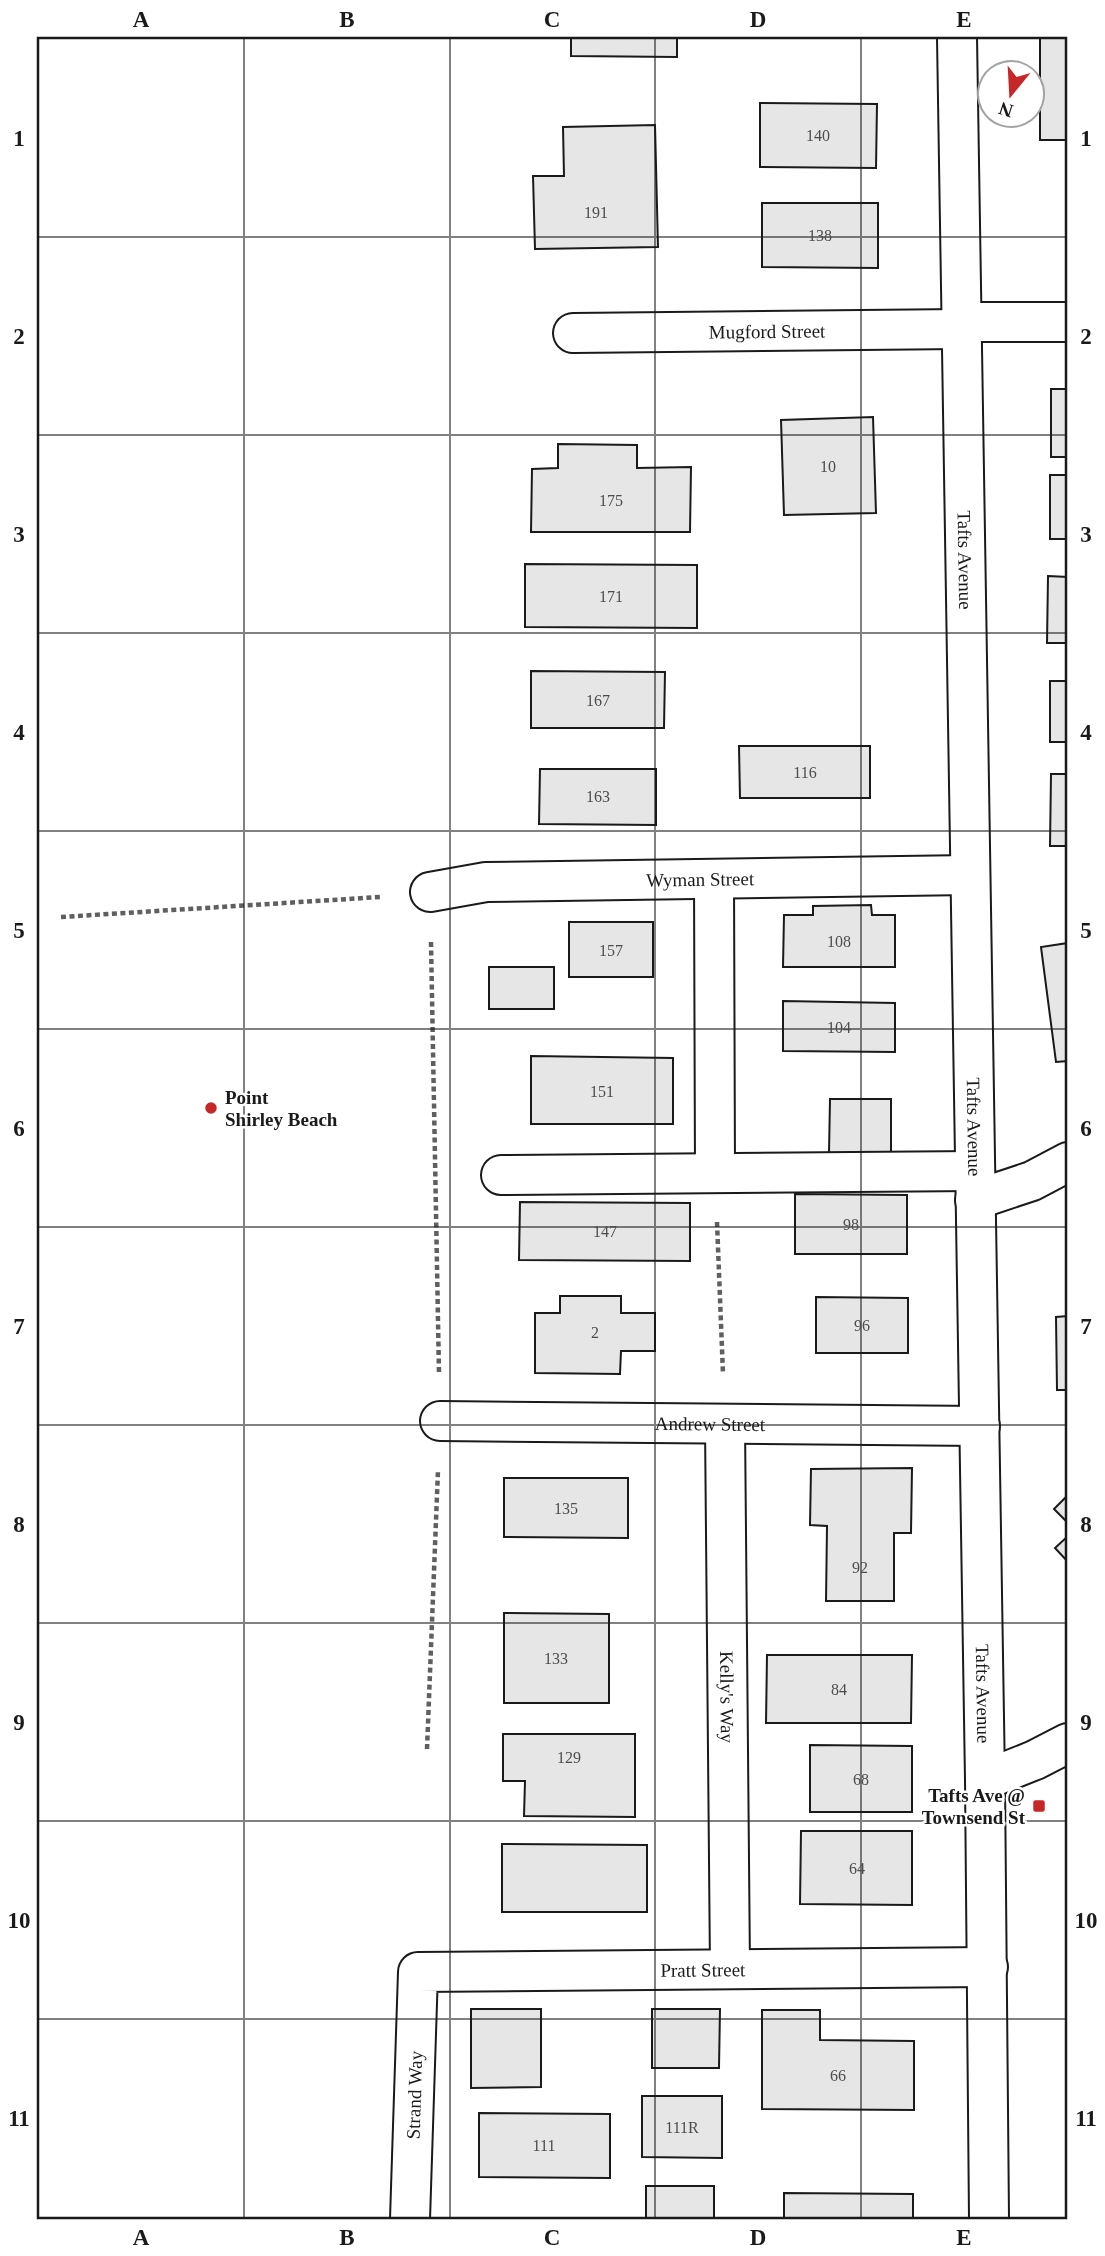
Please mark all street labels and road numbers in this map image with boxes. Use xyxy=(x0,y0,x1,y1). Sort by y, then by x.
street label: Mugford Street xyxy=(709,320,826,343)
street label: Tafts Avenue xyxy=(954,510,976,610)
street label: Wyman Street xyxy=(646,868,755,891)
street label: Tafts Avenue xyxy=(963,1077,985,1177)
street label: Andrew Street xyxy=(655,1413,766,1435)
street label: Tafts Avenue xyxy=(972,1644,994,1744)
street label: Kelly's Way xyxy=(716,1651,738,1744)
street label: Pratt Street xyxy=(660,1959,746,1981)
street label: Strand Way xyxy=(403,2050,426,2140)

